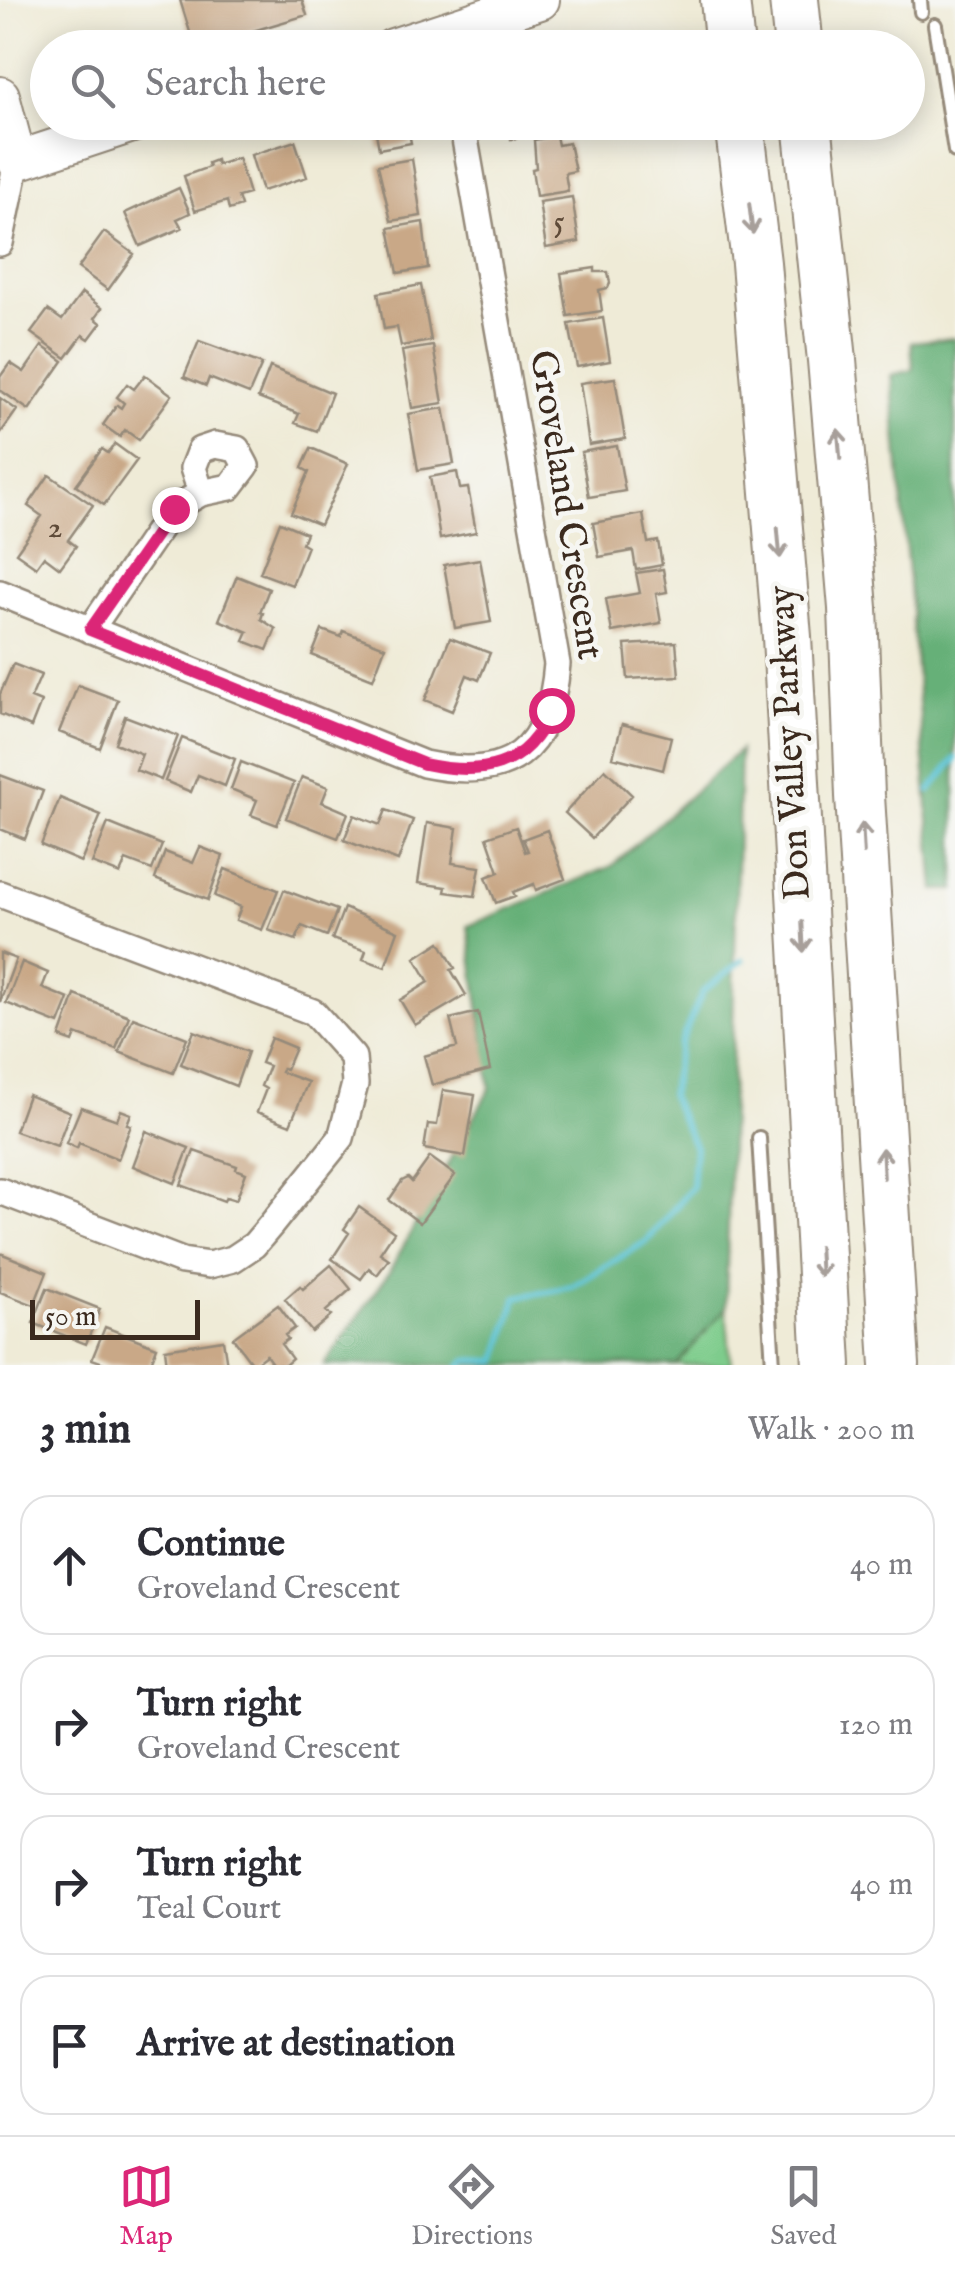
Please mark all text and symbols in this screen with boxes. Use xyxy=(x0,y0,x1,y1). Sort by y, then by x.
search box xyxy=(30,30,925,140)
icon: search xyxy=(65,58,120,113)
text: Search here xyxy=(145,61,326,109)
house number: 5 xyxy=(553,202,565,243)
one-way arrow xyxy=(742,203,761,235)
street label: Groveland Crescent xyxy=(517,347,613,663)
one-way arrow xyxy=(830,429,849,461)
route end xyxy=(152,487,198,533)
house number: 2 xyxy=(47,508,63,549)
one-way arrow xyxy=(770,527,789,559)
street label: Don Valley Parkway xyxy=(759,584,823,902)
route start xyxy=(529,688,575,734)
one-way arrow xyxy=(853,823,872,855)
one-way arrow xyxy=(794,921,813,953)
one-way arrow xyxy=(873,1147,892,1179)
one-way arrow xyxy=(811,1245,830,1277)
scale bar xyxy=(30,1295,200,1340)
text: 50 m xyxy=(45,1300,97,1335)
text: 3 min xyxy=(40,1404,131,1457)
text: Walk · 200 m xyxy=(748,1410,915,1451)
text: Continue xyxy=(137,1521,285,1569)
icon: ahead xyxy=(42,1538,97,1593)
text: 40 m xyxy=(850,1545,913,1586)
text: Groveland Crescent xyxy=(137,1569,400,1610)
text: Turn right xyxy=(137,1681,301,1729)
icon: right xyxy=(42,1698,97,1753)
text: 120 m xyxy=(839,1705,913,1746)
text: Groveland Crescent xyxy=(137,1729,400,1770)
text: Turn right xyxy=(137,1841,301,1889)
icon: right xyxy=(42,1858,97,1913)
text: 40 m xyxy=(850,1865,913,1906)
text: Teal Court xyxy=(137,1889,281,1930)
icon: arrive xyxy=(42,2018,97,2073)
text: Arrive at destination xyxy=(137,2021,455,2069)
tab: Map xyxy=(119,2159,174,2254)
tab: Directions xyxy=(411,2159,533,2254)
tab: Saved xyxy=(770,2159,836,2254)

